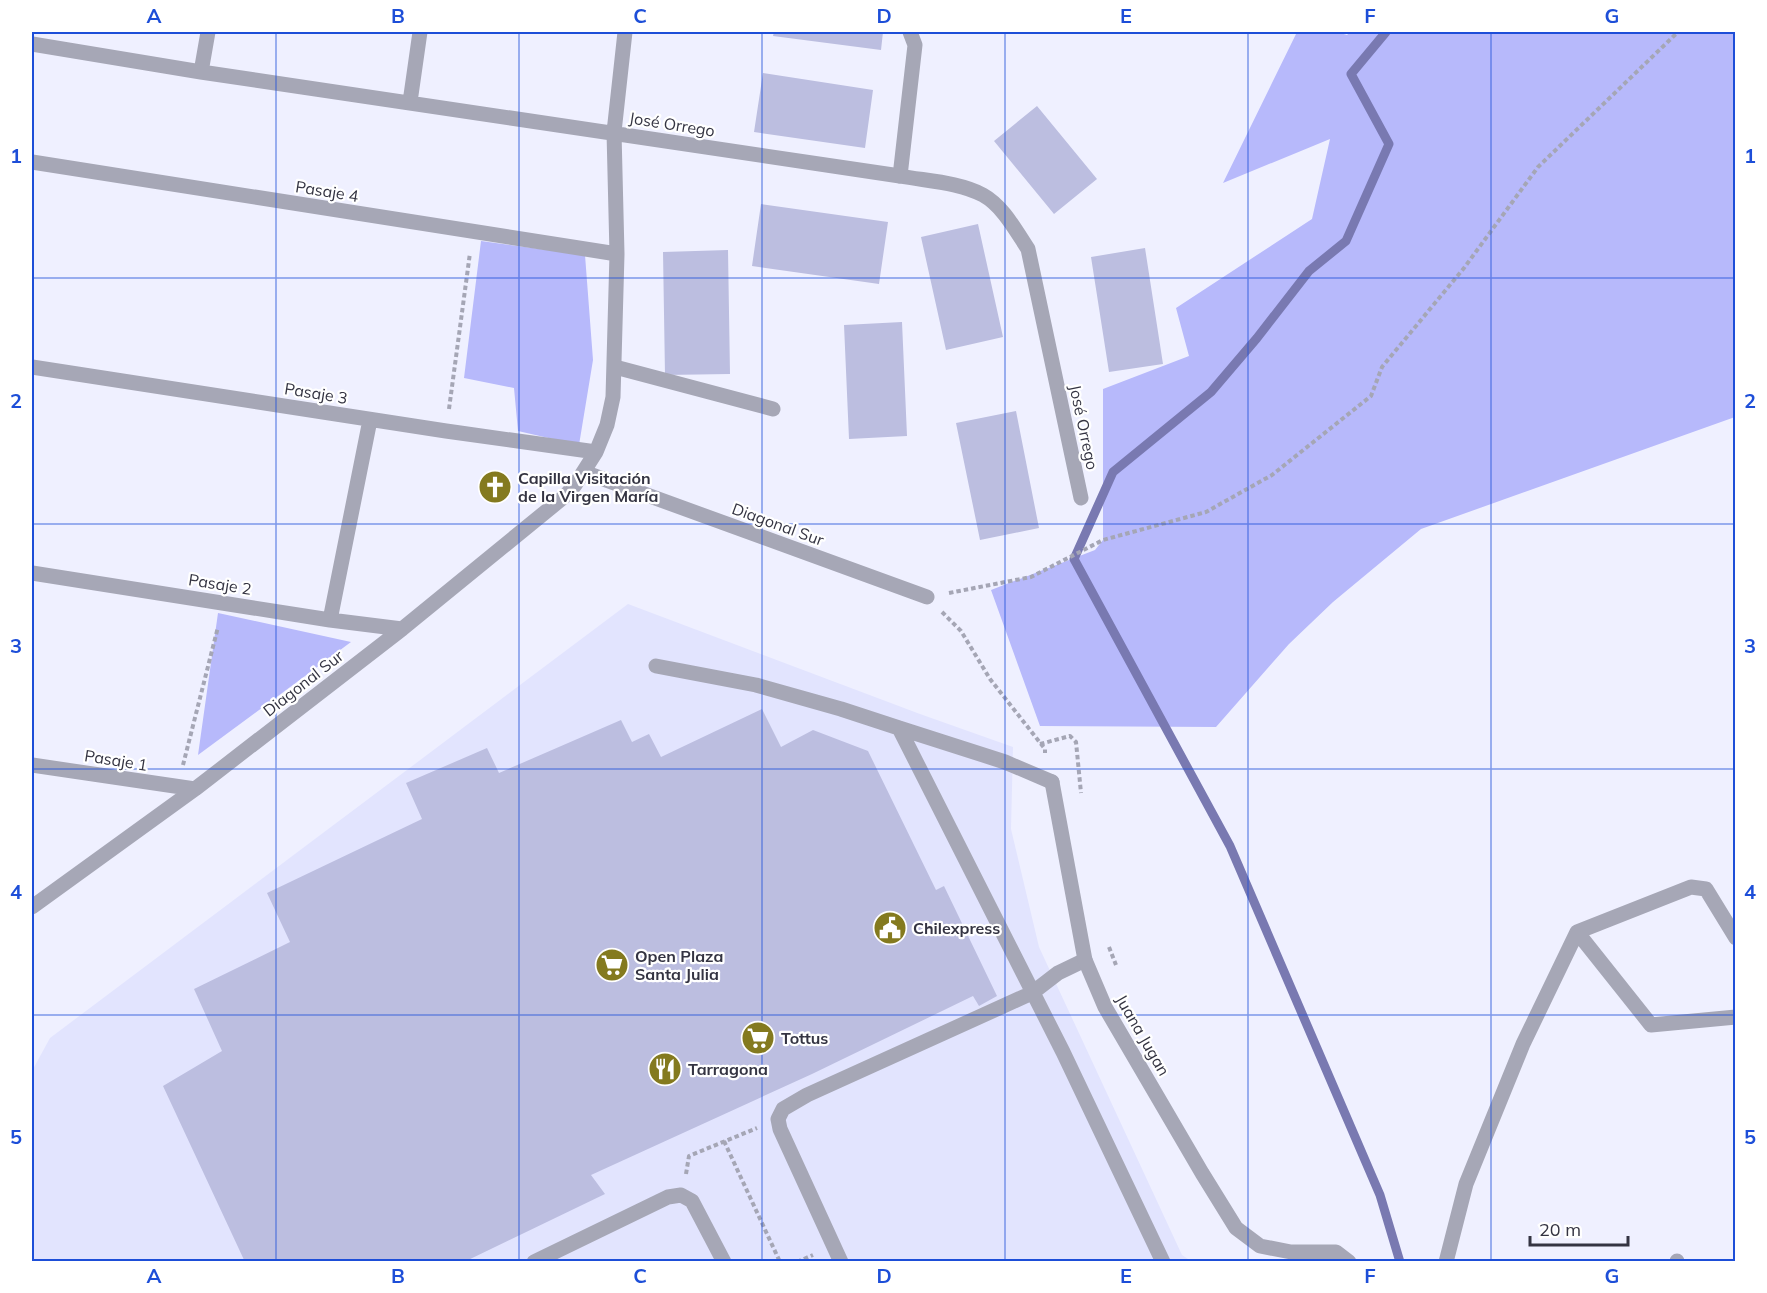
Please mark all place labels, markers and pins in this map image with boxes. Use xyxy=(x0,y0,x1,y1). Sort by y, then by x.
place label: Capilla Visitación de la Virgen María xyxy=(518,468,658,506)
church icon: Capilla Visitación de la Virgen María xyxy=(477,469,513,505)
public building icon: Chilexpress xyxy=(872,910,908,946)
place label: Chilexpress xyxy=(913,918,1000,938)
place label: Open Plaza Santa Julia xyxy=(635,946,723,984)
supermarket icon: Open Plaza Santa Julia xyxy=(594,947,630,983)
supermarket icon: Tottus xyxy=(740,1020,776,1056)
place label: Tottus xyxy=(781,1028,828,1048)
restaurant icon: Tarragona xyxy=(647,1051,683,1087)
place label: Tarragona xyxy=(688,1059,768,1079)

